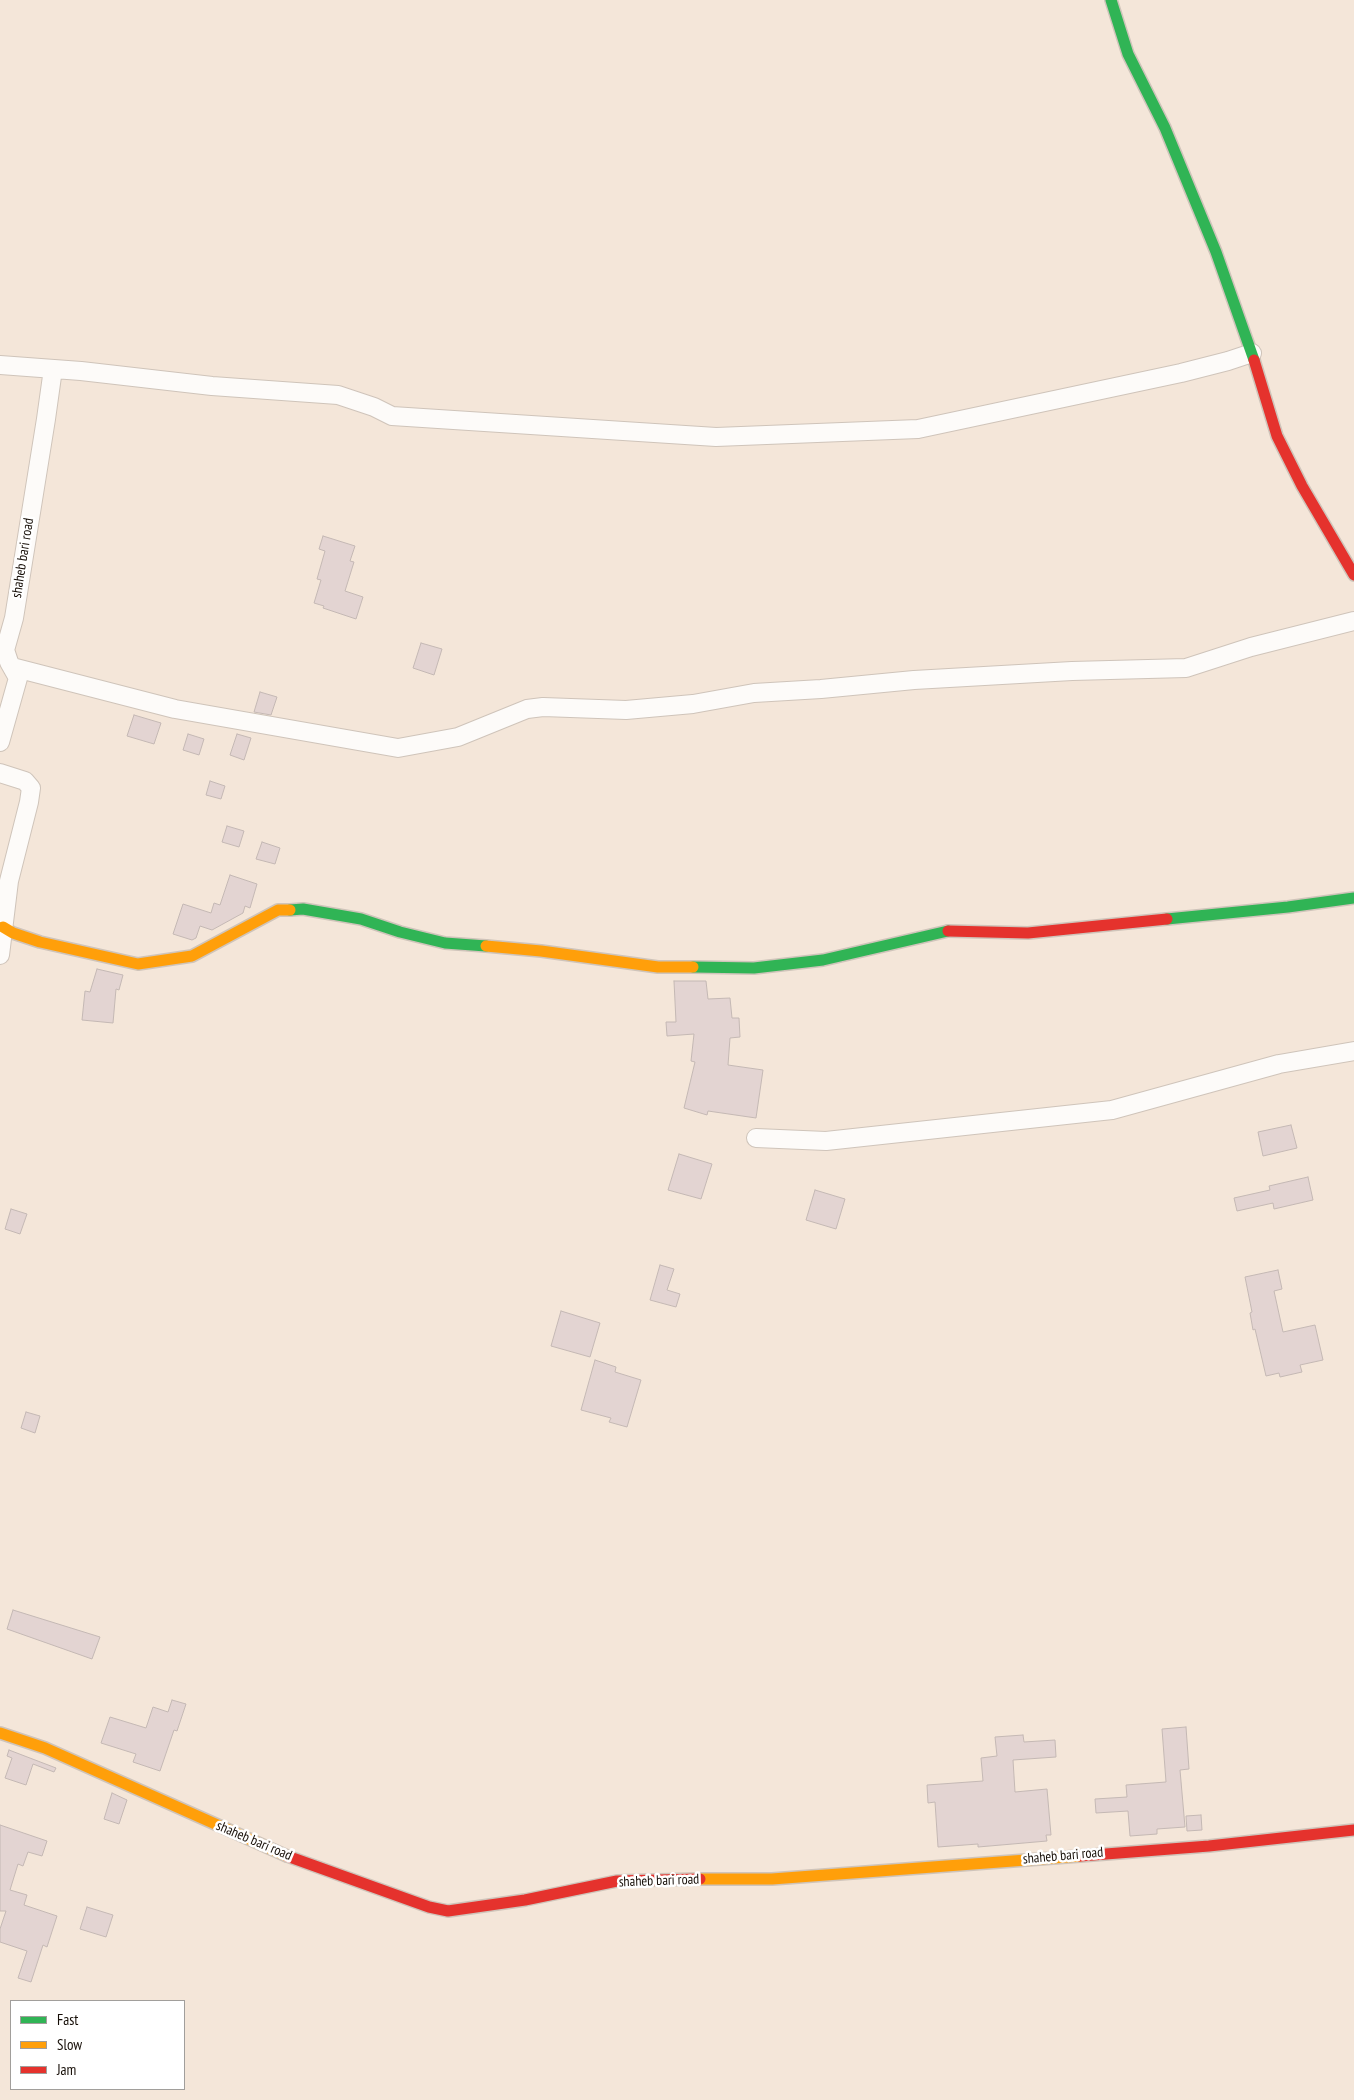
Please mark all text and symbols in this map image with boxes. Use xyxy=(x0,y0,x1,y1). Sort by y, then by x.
street label: shaheb bari road xyxy=(8,517,38,599)
street label: shaheb bari road xyxy=(214,1818,294,1864)
street label: shaheb bari road xyxy=(1022,1844,1104,1868)
street label: shaheb bari road xyxy=(618,1871,700,1891)
legend xyxy=(10,2000,185,2090)
text: Fast xyxy=(57,2010,78,2029)
text: Slow xyxy=(57,2035,82,2054)
text: Jam xyxy=(57,2060,76,2079)

